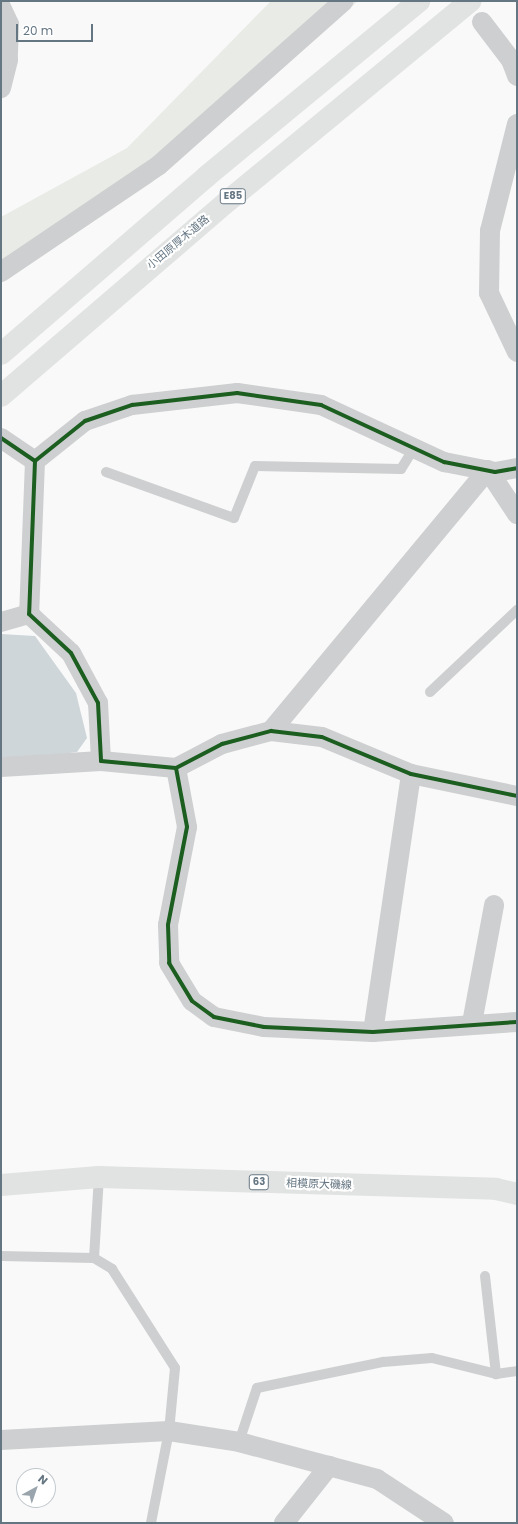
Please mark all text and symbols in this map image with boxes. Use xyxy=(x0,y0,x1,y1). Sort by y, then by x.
scale bar xyxy=(18,16,95,42)
text: 20 m xyxy=(23,22,53,39)
road number: E85 xyxy=(219,188,247,204)
street label: 小田原厚木道路 xyxy=(144,212,212,272)
road number: 63 xyxy=(248,1174,270,1190)
street label: 相模原大磯線 xyxy=(286,1176,352,1192)
north arrow xyxy=(16,1468,56,1508)
text: N xyxy=(35,1471,51,1488)

